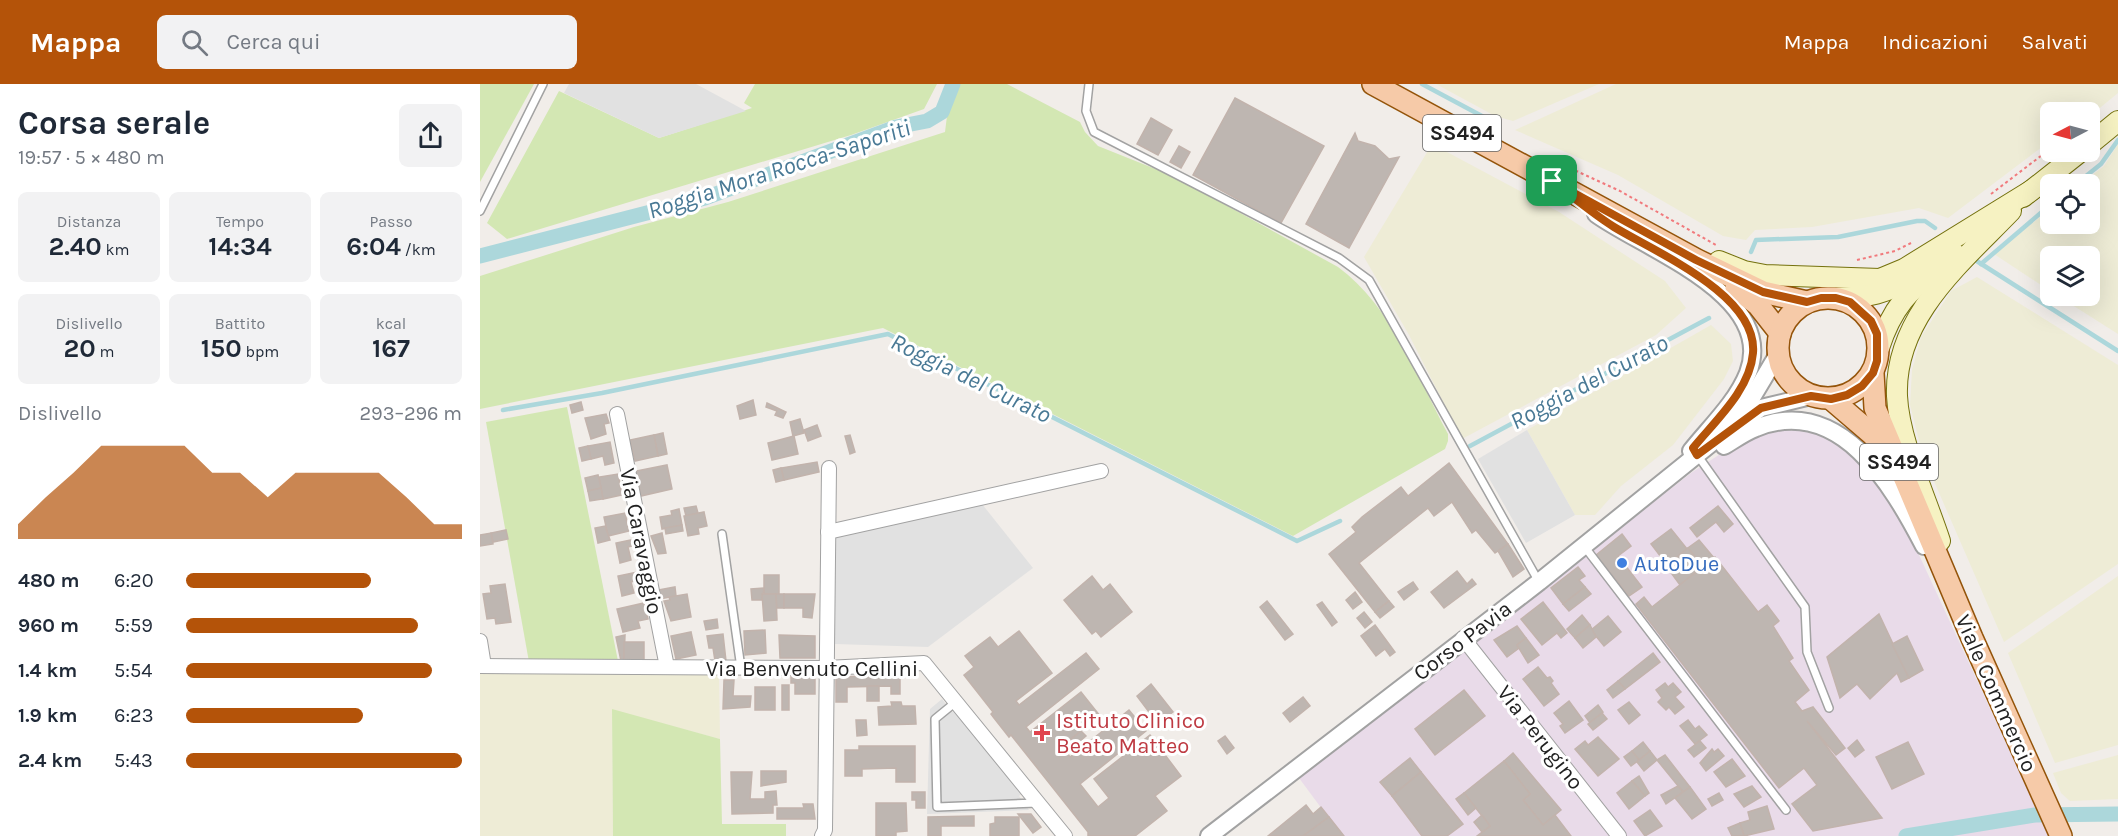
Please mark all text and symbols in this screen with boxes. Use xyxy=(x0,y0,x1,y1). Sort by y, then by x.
search box xyxy=(157,15,577,69)
text: Mappa xyxy=(30,26,121,59)
icon: search xyxy=(178,26,211,59)
text: Cerca qui xyxy=(226,29,321,55)
text: Mappa xyxy=(1784,30,1849,54)
text: Indicazioni xyxy=(1882,30,1989,54)
text: Salvati xyxy=(2022,30,2088,54)
north arrow xyxy=(2040,102,2100,162)
map controls xyxy=(2040,102,2100,306)
text: Corsa serale xyxy=(18,104,210,142)
button: share xyxy=(399,104,462,167)
water label: Roggia Mora Rocca-Saporiti xyxy=(644,113,914,225)
road number: SS494 xyxy=(1423,115,1501,151)
text: 19:57 · 5 × 480 m xyxy=(18,146,165,169)
pin xyxy=(1526,155,1577,206)
icon: arrive xyxy=(1535,164,1568,197)
button: locate xyxy=(2040,174,2100,234)
text: Distanza xyxy=(57,212,121,231)
text: Tempo xyxy=(216,212,264,231)
text: Passo xyxy=(369,212,413,231)
text: 2.40 xyxy=(48,231,102,262)
text: 14:34 xyxy=(208,231,272,262)
text: 6:04 xyxy=(346,231,401,262)
text: km xyxy=(102,240,130,259)
text: /km xyxy=(401,240,436,259)
button: layers xyxy=(2040,246,2100,306)
text: Dislivello xyxy=(56,314,122,333)
text: Battito xyxy=(215,314,265,333)
text: kcal xyxy=(376,314,406,333)
water label: Roggia del Curato xyxy=(886,327,1056,429)
water label: Roggia del Curato xyxy=(1505,329,1673,435)
text: 20 xyxy=(64,333,96,364)
text: 150 xyxy=(201,333,242,364)
text: 167 xyxy=(372,333,410,364)
text: m xyxy=(96,342,114,361)
text: bpm xyxy=(242,342,279,361)
text: Dislivello xyxy=(18,402,102,425)
text: 293–296 m xyxy=(359,402,462,425)
road number: SS494 xyxy=(1860,444,1938,480)
street label: Via Caravaggio xyxy=(614,466,668,617)
place label: AutoDue xyxy=(1634,551,1719,577)
marker: AutoDue xyxy=(1615,556,1629,570)
text: 480 m xyxy=(18,569,80,592)
text: 6:20 xyxy=(114,569,154,592)
street label: Corso Pavia xyxy=(1408,595,1517,686)
street label: Viale Commercio xyxy=(1950,611,2042,776)
text: 960 m xyxy=(18,614,79,637)
text: 5:59 xyxy=(114,614,153,637)
street label: Via Benvenuto Cellini xyxy=(706,656,918,682)
text: 1.4 km xyxy=(18,659,77,682)
text: 5:54 xyxy=(114,659,152,682)
street label: Via Perugino xyxy=(1491,680,1589,795)
text: 1.9 km xyxy=(18,704,78,727)
text: 6:23 xyxy=(114,704,153,727)
place label: Istituto Clinico Beato Matteo xyxy=(1056,708,1205,759)
marker: Istituto Clinico Beato Matteo xyxy=(1033,724,1051,742)
text: 2.4 km xyxy=(18,749,82,772)
text: 5:43 xyxy=(114,749,153,772)

